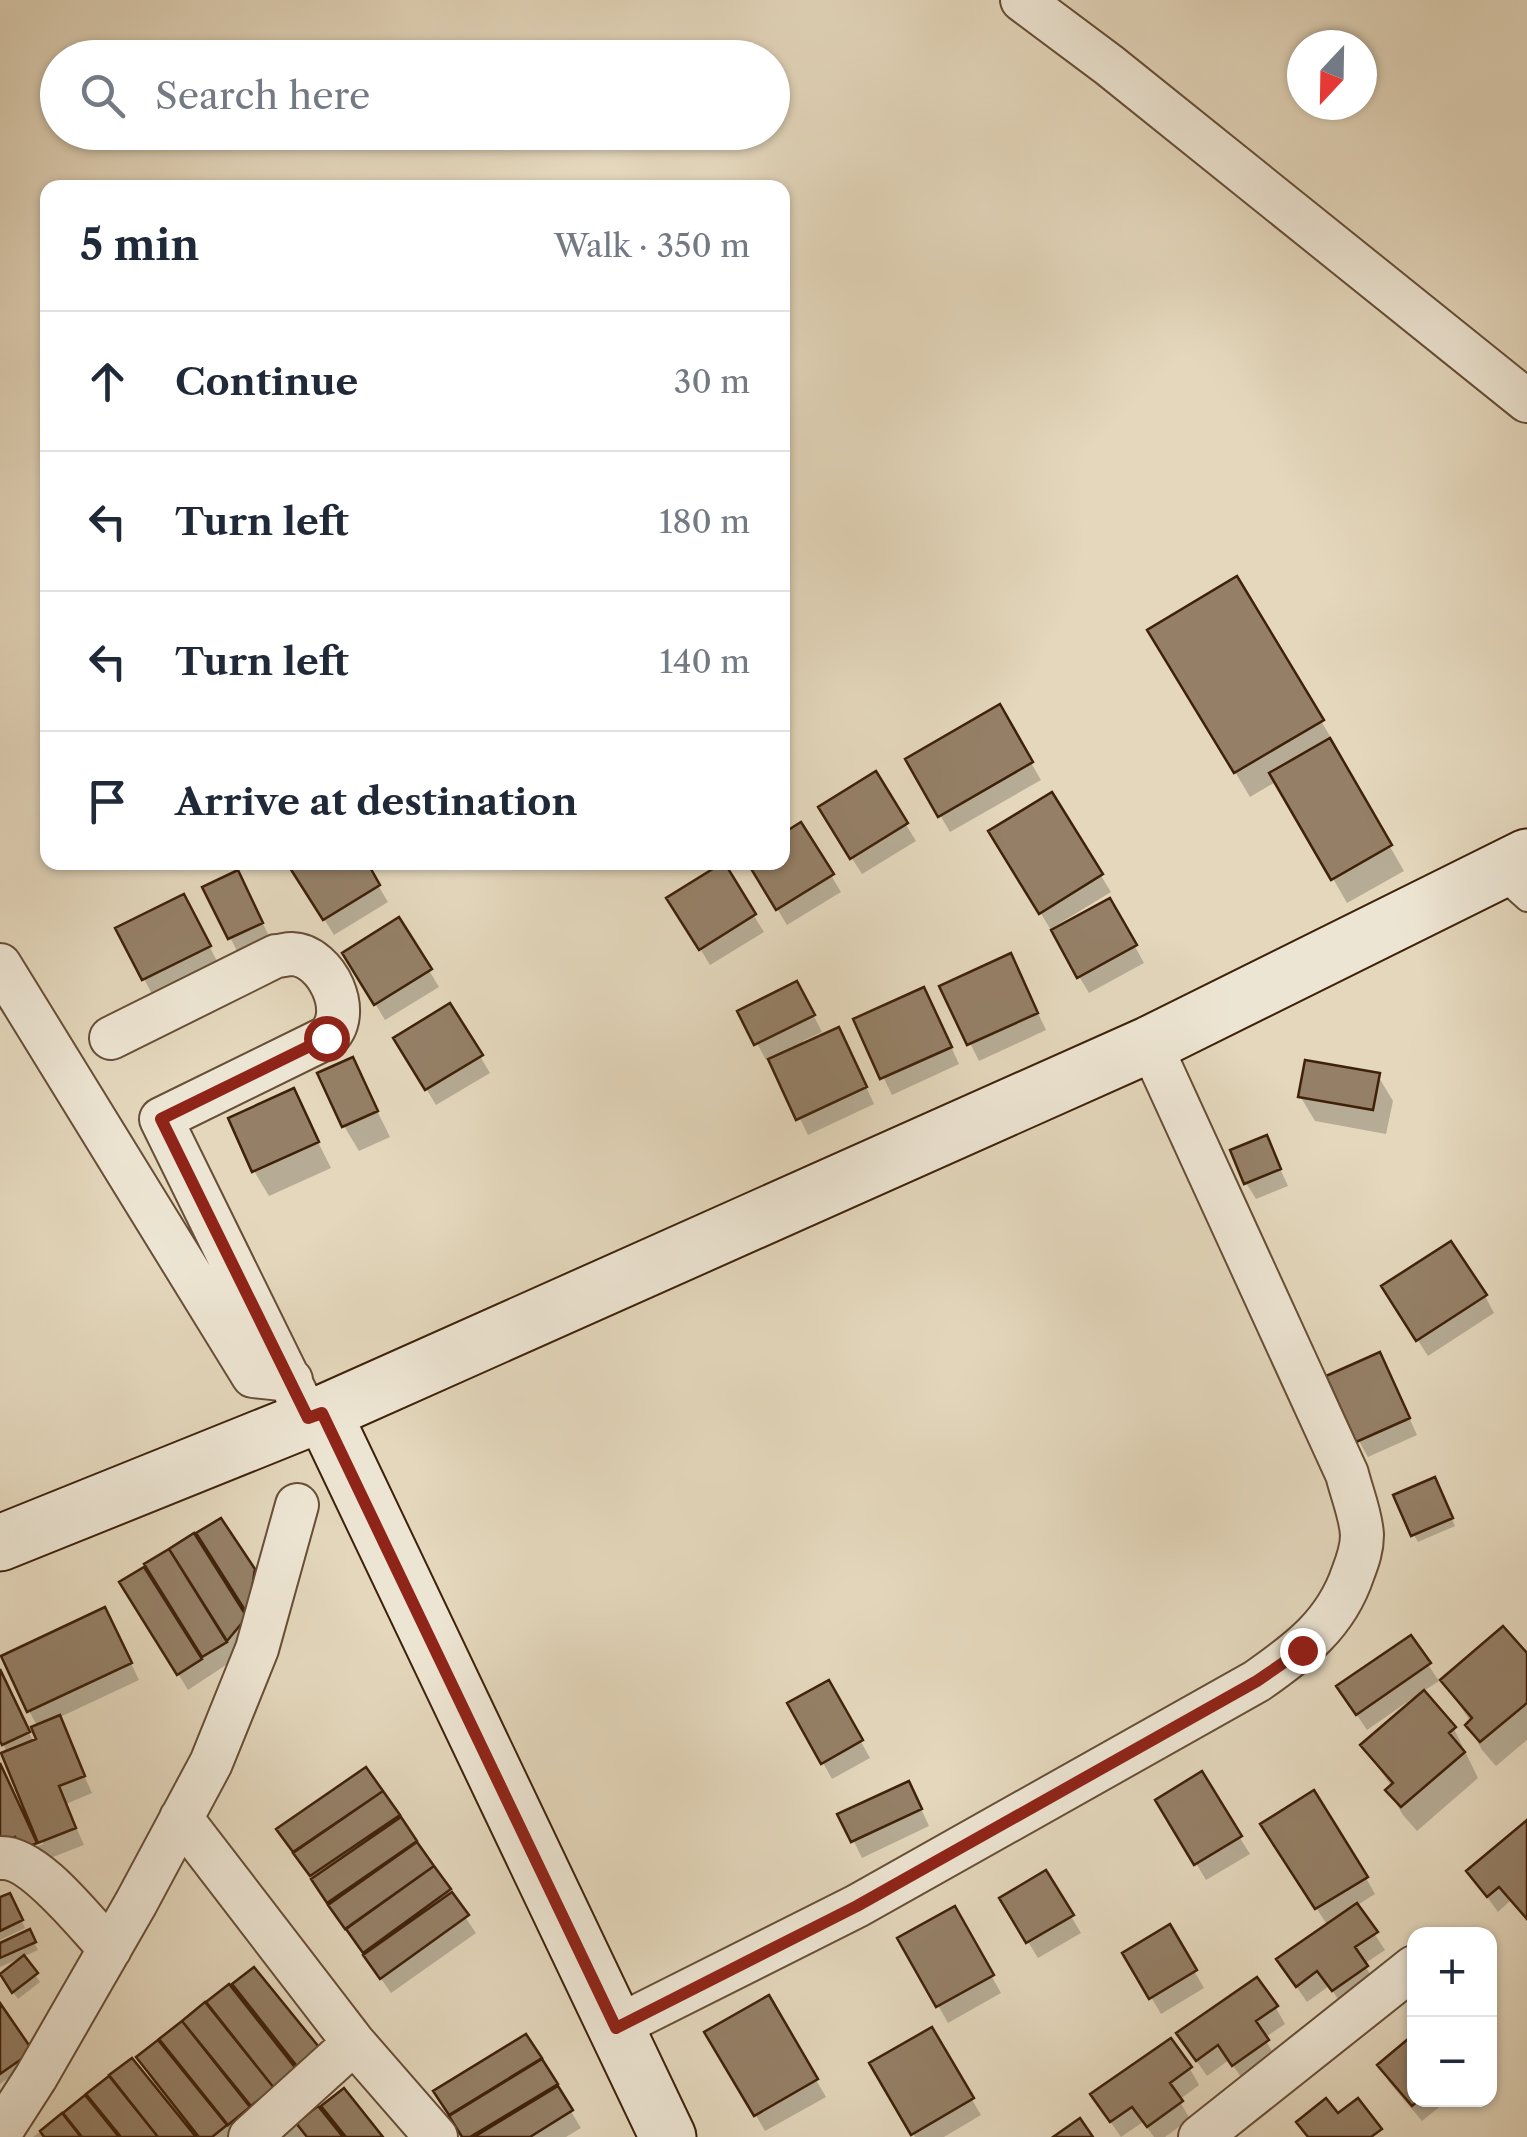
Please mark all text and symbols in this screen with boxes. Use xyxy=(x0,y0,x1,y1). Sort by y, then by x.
north arrow xyxy=(1287,30,1377,120)
search box xyxy=(40,40,790,150)
icon: search xyxy=(75,68,130,123)
text: Search here xyxy=(155,72,370,119)
text: 5 min xyxy=(80,219,199,271)
text: Walk · 350 m xyxy=(554,226,750,265)
icon: ahead xyxy=(80,354,135,409)
text: Continue xyxy=(175,358,358,405)
text: 30 m xyxy=(674,362,750,401)
icon: left xyxy=(80,494,135,549)
text: Turn left xyxy=(175,498,349,545)
text: 180 m xyxy=(659,502,750,541)
icon: left xyxy=(80,634,135,689)
text: Turn left xyxy=(175,638,349,685)
text: 140 m xyxy=(659,642,750,681)
icon: arrive xyxy=(80,774,135,829)
text: Arrive at destination xyxy=(175,778,578,825)
route start xyxy=(304,1016,350,1062)
route end xyxy=(1280,1628,1326,1674)
map controls xyxy=(1407,1927,1497,2107)
button: + xyxy=(1407,1927,1497,2017)
button: − xyxy=(1407,2017,1497,2107)

